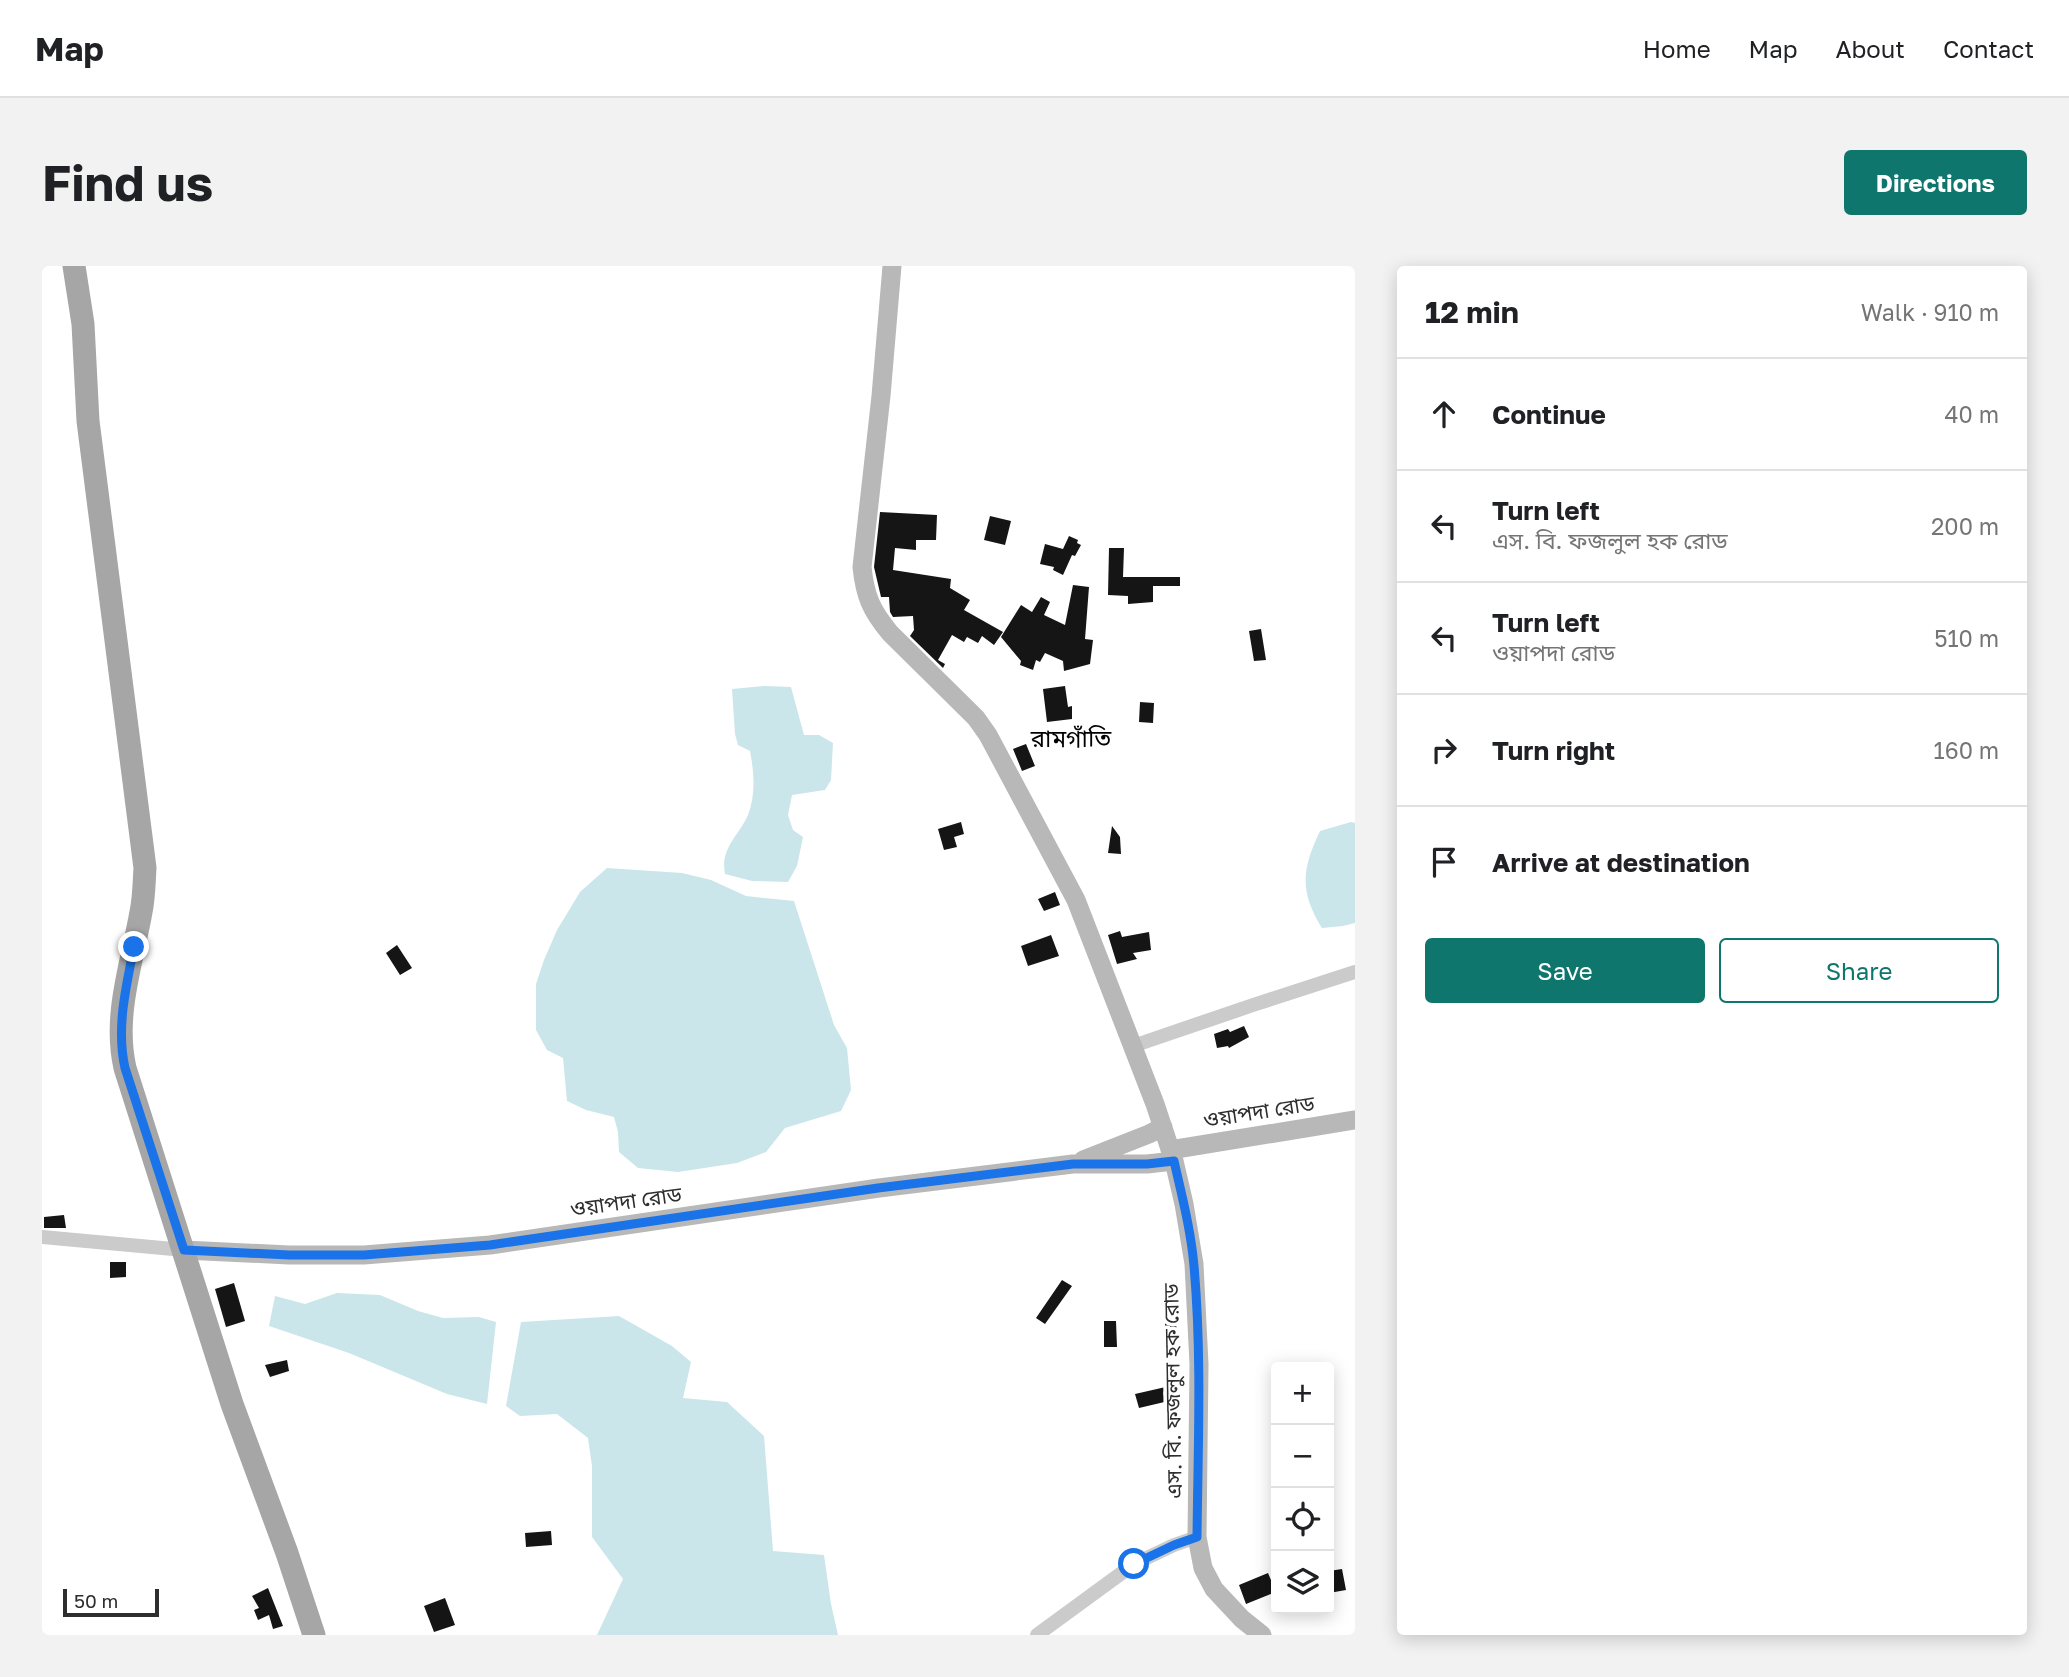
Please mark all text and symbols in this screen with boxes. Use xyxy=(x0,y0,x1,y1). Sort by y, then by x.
text: Map xyxy=(35,29,104,68)
text: Home xyxy=(1643,34,1711,63)
text: Map xyxy=(1749,34,1798,63)
text: About xyxy=(1836,34,1905,63)
text: Contact xyxy=(1943,34,2034,63)
button: Directions xyxy=(1844,150,2027,215)
text: Find us xyxy=(42,153,213,212)
text: 12 min xyxy=(1425,294,1519,330)
text: Walk · 910 m xyxy=(1861,298,1999,326)
icon: ahead xyxy=(1425,395,1463,433)
text: Continue xyxy=(1492,399,1606,430)
text: 40 m xyxy=(1945,400,1999,428)
text: Turn left xyxy=(1492,495,1600,526)
icon: left xyxy=(1425,507,1463,545)
text: 200 m xyxy=(1931,512,1999,540)
text: এস. বি. ফজলুল হক রোড xyxy=(1492,526,1728,554)
text: Turn left xyxy=(1492,607,1600,638)
icon: left xyxy=(1425,619,1463,657)
text: 510 m xyxy=(1934,624,1999,652)
text: ওয়াপদা রোড xyxy=(1492,638,1615,666)
district label: রামগাঁতি xyxy=(1030,723,1112,752)
icon: right xyxy=(1425,731,1463,769)
text: Turn right xyxy=(1492,735,1615,766)
text: 160 m xyxy=(1934,736,1999,764)
icon: arrive xyxy=(1425,843,1463,881)
text: Arrive at destination xyxy=(1492,847,1750,878)
route end xyxy=(118,931,149,962)
button: Save xyxy=(1425,938,1705,1003)
button: Share xyxy=(1719,938,1999,1003)
street label: ওয়াপদা রোড xyxy=(1201,1089,1317,1133)
street label: ওয়াপদা রোড xyxy=(568,1180,684,1222)
street label: এস. বি. ফজলুল হক রোড xyxy=(1157,1282,1187,1499)
map controls xyxy=(1271,1362,1334,1614)
button: + xyxy=(1271,1362,1334,1425)
button: − xyxy=(1271,1425,1334,1488)
button: locate xyxy=(1271,1488,1334,1551)
route start xyxy=(1118,1548,1149,1579)
button: layers xyxy=(1271,1551,1334,1614)
scale bar xyxy=(63,1586,159,1618)
text: 50 m xyxy=(74,1589,118,1612)

